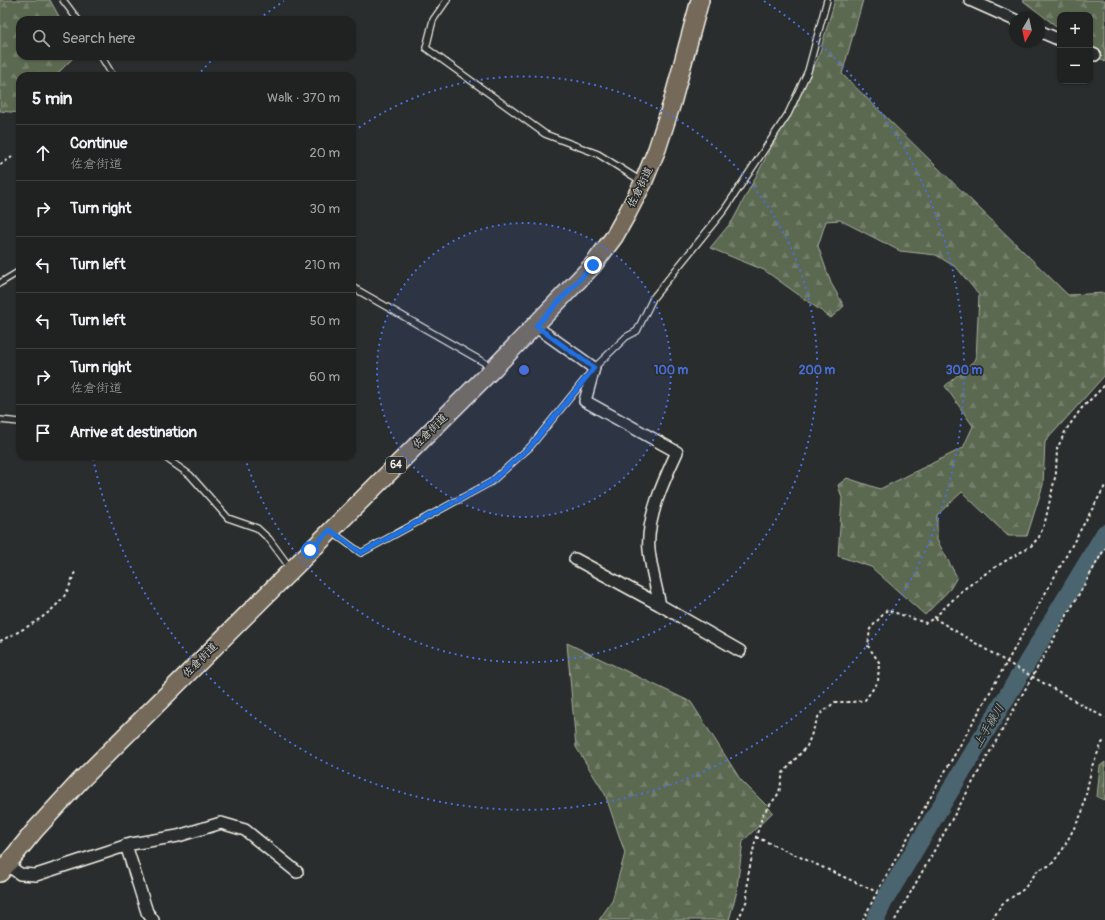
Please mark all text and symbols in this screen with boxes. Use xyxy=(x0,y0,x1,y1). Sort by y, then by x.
north arrow xyxy=(1009,12,1045,48)
map controls xyxy=(1057,12,1093,84)
button: + xyxy=(1057,12,1093,48)
search box xyxy=(16,16,356,60)
icon: search xyxy=(30,27,52,49)
text: Search here xyxy=(62,29,135,48)
button: − xyxy=(1057,48,1093,84)
text: 5 min xyxy=(32,88,72,109)
text: Walk · 370 m xyxy=(267,90,340,106)
text: Continue xyxy=(70,134,128,153)
icon: ahead xyxy=(32,142,54,164)
text: 20 m xyxy=(309,145,340,161)
text: 佐倉街道 xyxy=(70,156,122,172)
street label: 佐倉街道 xyxy=(625,164,655,210)
icon: right xyxy=(32,198,54,220)
text: Turn right xyxy=(70,199,131,218)
text: 30 m xyxy=(310,201,340,217)
icon: left xyxy=(32,254,54,276)
text: Turn left xyxy=(70,255,126,274)
route end xyxy=(584,256,602,274)
text: 210 m xyxy=(304,257,340,273)
icon: left xyxy=(32,310,54,332)
text: Turn left xyxy=(70,311,126,330)
text: 50 m xyxy=(310,313,340,329)
text: Turn right xyxy=(70,358,131,377)
centre of rings xyxy=(517,363,531,377)
text: 100 m xyxy=(654,363,689,378)
text: 200 m xyxy=(799,363,836,378)
text: 300 m xyxy=(946,363,983,378)
icon: right xyxy=(32,366,54,388)
text: 60 m xyxy=(309,369,340,385)
text: 佐倉街道 xyxy=(70,380,122,396)
street label: 佐倉街道 xyxy=(410,411,450,451)
icon: arrive xyxy=(32,422,54,444)
text: Arrive at destination xyxy=(70,423,197,442)
road number: 64 xyxy=(386,457,406,473)
route start xyxy=(301,541,319,559)
street label: 佐倉街道 xyxy=(180,640,220,680)
water label: 上手繰川 xyxy=(970,702,1008,750)

